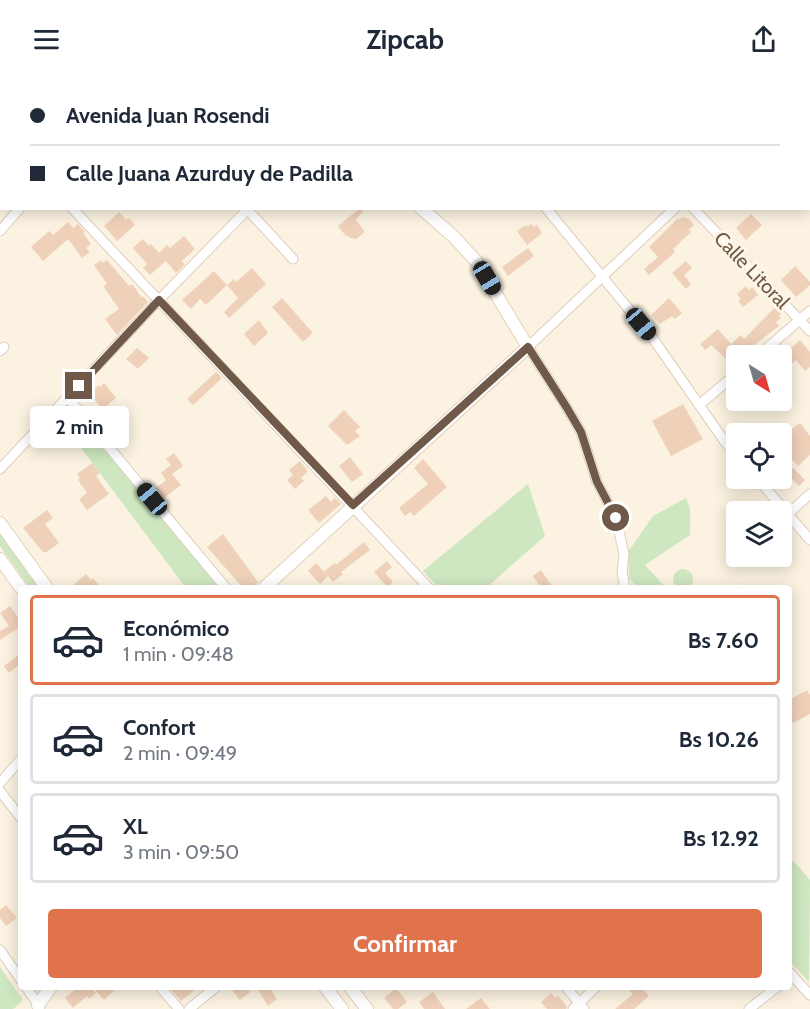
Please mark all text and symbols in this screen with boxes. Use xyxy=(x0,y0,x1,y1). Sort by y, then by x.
icon: menu xyxy=(30,23,63,56)
text: Zipcab xyxy=(366,23,444,56)
icon: share xyxy=(747,23,780,56)
text: Avenida Juan Rosendi xyxy=(66,102,270,129)
text: Calle Juana Azurduy de Padilla xyxy=(66,160,353,187)
street label: Calle Litoral xyxy=(709,226,795,314)
car xyxy=(470,258,504,298)
car xyxy=(623,304,659,344)
north arrow xyxy=(726,345,792,411)
map controls xyxy=(726,345,792,567)
route end xyxy=(65,372,92,399)
callout: 2 min xyxy=(29,407,128,449)
text: 2 min xyxy=(55,415,104,439)
button: locate xyxy=(726,423,792,489)
car xyxy=(134,479,170,519)
button: layers xyxy=(726,501,792,567)
route start xyxy=(602,504,629,531)
icon: car xyxy=(51,613,105,667)
text: Económico xyxy=(123,615,229,642)
text: Bs 7.60 xyxy=(688,627,759,654)
text: 1 min · 09:48 xyxy=(123,642,234,666)
icon: car xyxy=(51,712,105,766)
text: Confort xyxy=(123,714,196,741)
text: Bs 10.26 xyxy=(679,726,759,753)
text: 2 min · 09:49 xyxy=(123,741,237,765)
icon: car xyxy=(51,811,105,865)
text: XL xyxy=(123,813,148,840)
text: Bs 12.92 xyxy=(683,825,759,852)
text: 3 min · 09:50 xyxy=(123,840,239,864)
button: Confirmar xyxy=(48,909,762,978)

